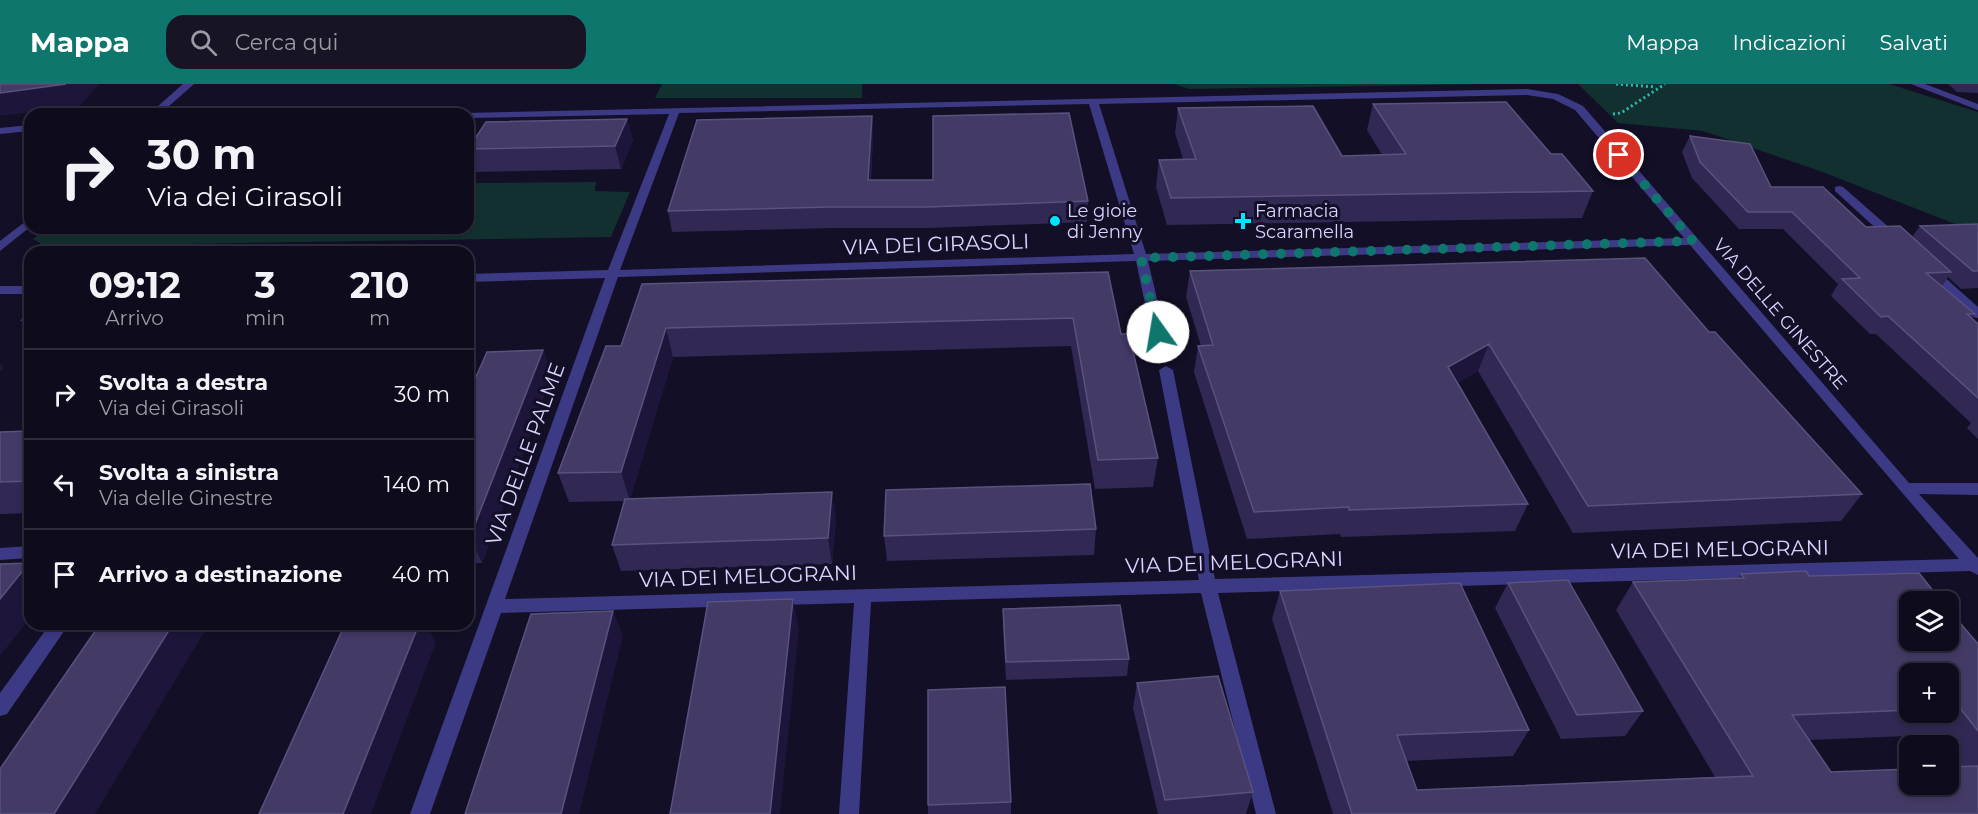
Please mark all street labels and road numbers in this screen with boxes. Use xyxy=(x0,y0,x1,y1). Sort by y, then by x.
street label: VIA DEI GIRASOLI xyxy=(842,228,1030,260)
street label: VIA DELLE GINESTRE xyxy=(1709,234,1851,394)
street label: VIA DELLE PALME xyxy=(480,359,570,549)
street label: VIA DEI MELOGRANI xyxy=(1611,535,1829,563)
street label: VIA DEI MELOGRANI xyxy=(1125,546,1343,578)
street label: VIA DEI MELOGRANI xyxy=(639,560,857,592)

